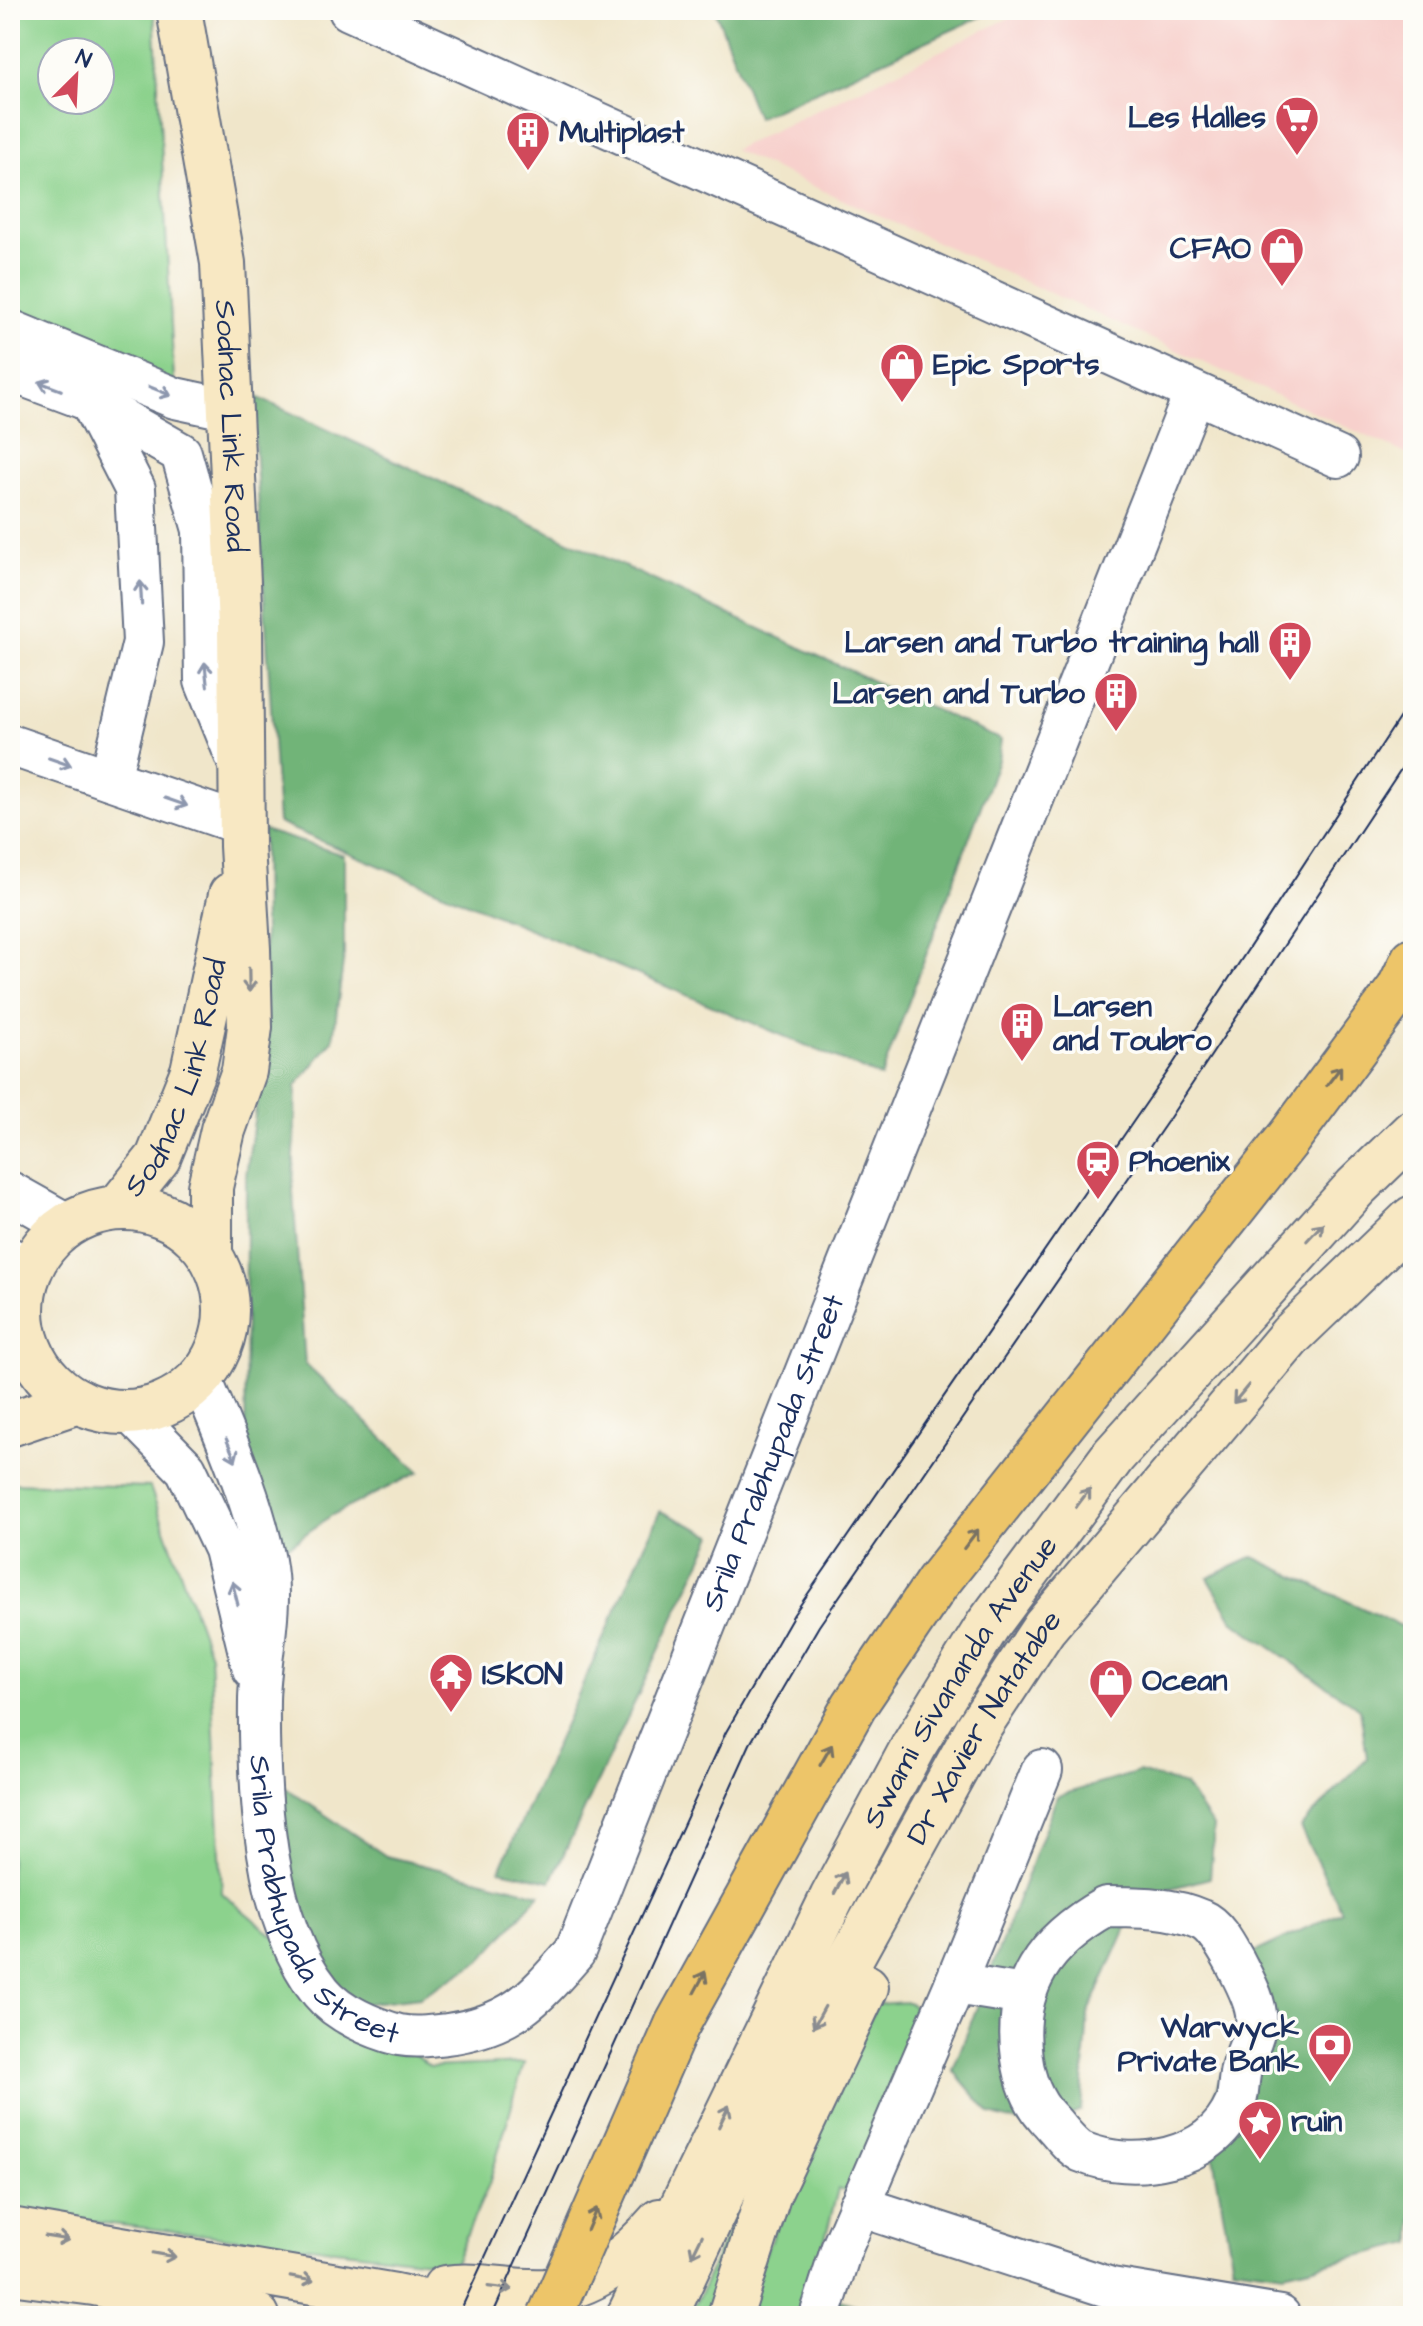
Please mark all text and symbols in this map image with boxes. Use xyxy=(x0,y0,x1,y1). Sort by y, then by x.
north arrow xyxy=(36,36,116,116)
text: N xyxy=(71,42,96,76)
supermarket icon: Les Halles xyxy=(1273,94,1321,157)
place label: Les Halles xyxy=(1128,97,1266,139)
building icon: Multiplast xyxy=(504,109,552,172)
place label: Multiplast xyxy=(559,112,685,155)
shop icon: CFAO xyxy=(1258,225,1306,288)
place label: CFAO xyxy=(1170,228,1251,270)
street label: Sodnac Link Road xyxy=(204,299,258,553)
shop icon: Epic Sports xyxy=(878,341,926,404)
place label: Epic Sports xyxy=(933,344,1100,387)
one-way arrow xyxy=(38,378,62,392)
one-way arrow xyxy=(147,385,172,400)
one-way arrow xyxy=(133,580,148,607)
building icon: Larsen and Turbo training hall xyxy=(1266,619,1314,682)
place label: Larsen and Turbo training hall xyxy=(844,622,1259,666)
one-way arrow xyxy=(199,661,214,687)
building icon: Larsen and Turbo xyxy=(1092,670,1140,733)
place label: Larsen and Turbo xyxy=(832,673,1085,715)
one-way arrow xyxy=(47,756,72,771)
one-way arrow xyxy=(164,796,189,811)
street label: Sodnac Link Road xyxy=(114,955,238,1206)
one-way arrow xyxy=(241,966,257,993)
place label: Larsen and Toubro xyxy=(1053,986,1212,1062)
building icon: Larsen and Toubro xyxy=(998,1000,1046,1063)
one-way arrow xyxy=(1326,1066,1343,1087)
station icon: Phoenix xyxy=(1074,1138,1122,1201)
place label: Phoenix xyxy=(1129,1141,1231,1183)
one-way arrow xyxy=(1306,1222,1325,1242)
street label: Srila Prabhupada Street xyxy=(691,1288,855,1617)
one-way arrow xyxy=(1232,1384,1250,1404)
one-way arrow xyxy=(224,1437,239,1462)
one-way arrow xyxy=(1074,1487,1091,1509)
street label: Swami Sivananda Avenue xyxy=(852,1527,1068,1836)
one-way arrow xyxy=(962,1529,979,1550)
one-way arrow xyxy=(226,1581,241,1607)
street label: Dr Xavier Natatabe xyxy=(897,1601,1072,1852)
temple icon: ISKON xyxy=(427,1651,475,1714)
place label: ISKON xyxy=(482,1654,563,1696)
shop icon: Ocean xyxy=(1087,1657,1135,1720)
place label: Ocean xyxy=(1142,1660,1228,1702)
one-way arrow xyxy=(818,1744,834,1767)
street label: Srila Prabhupada Street xyxy=(238,1754,404,2055)
one-way arrow xyxy=(833,1871,848,1895)
one-way arrow xyxy=(693,1971,709,1995)
one-way arrow xyxy=(811,2005,827,2028)
place label: Warwyck Private Bank xyxy=(1118,2007,1300,2083)
bank icon: Warwyck Private Bank xyxy=(1306,2021,1354,2084)
place icon: ruin xyxy=(1236,2098,1284,2161)
place label: ruin xyxy=(1291,2101,1342,2143)
one-way arrow xyxy=(717,2104,733,2128)
one-way arrow xyxy=(586,2207,601,2232)
one-way arrow xyxy=(43,2231,69,2246)
one-way arrow xyxy=(689,2234,704,2258)
one-way arrow xyxy=(151,2249,176,2264)
one-way arrow xyxy=(289,2273,314,2288)
one-way arrow xyxy=(486,2281,512,2296)

